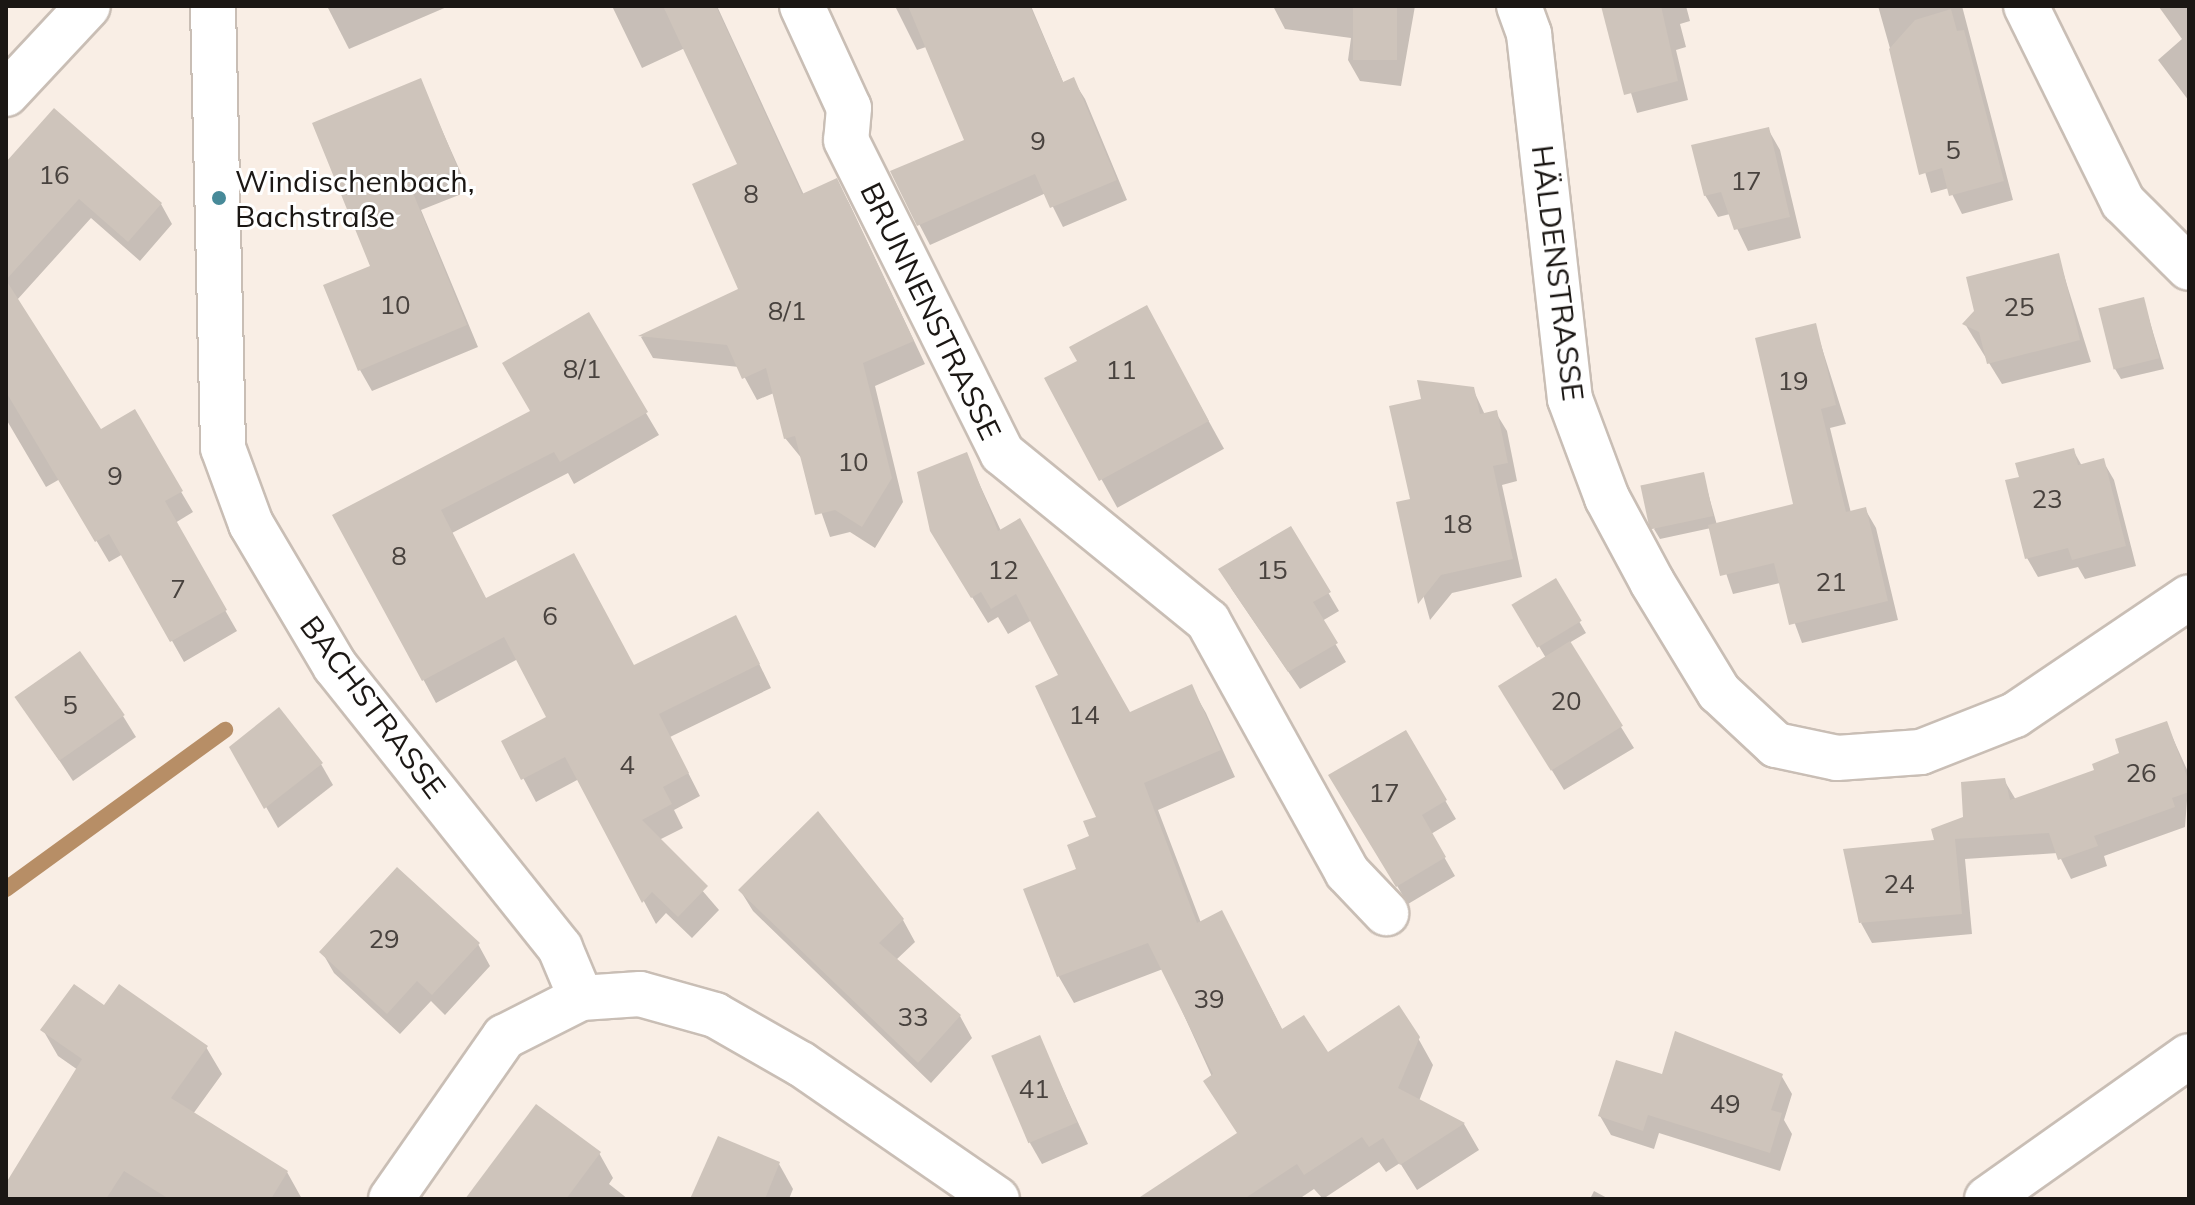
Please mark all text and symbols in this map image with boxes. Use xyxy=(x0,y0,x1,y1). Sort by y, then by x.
house number: 9 xyxy=(1030,125,1046,157)
house number: 5 xyxy=(1945,134,1961,166)
street label: HÄLDENSTRASSE xyxy=(1524,143,1592,403)
house number: 16 xyxy=(38,159,70,191)
place label: Windischenbach, Bachstraße xyxy=(235,163,475,234)
house number: 17 xyxy=(1730,165,1762,197)
street label: BRUNNENSTRASSE xyxy=(853,177,1009,445)
house number: 8 xyxy=(743,178,759,210)
marker: Windischenbach, Bachstraße xyxy=(210,189,228,207)
house number: 10 xyxy=(379,289,411,321)
house number: 25 xyxy=(2003,291,2035,323)
house number: 8/1 xyxy=(768,295,806,327)
house number: 8/1 xyxy=(563,353,601,385)
house number: 11 xyxy=(1105,354,1137,386)
house number: 19 xyxy=(1777,365,1809,397)
house number: 10 xyxy=(837,446,869,478)
house number: 9 xyxy=(107,460,123,492)
house number: 23 xyxy=(2031,483,2063,515)
house number: 18 xyxy=(1441,508,1473,540)
house number: 8 xyxy=(391,540,407,572)
house number: 12 xyxy=(987,554,1019,586)
house number: 15 xyxy=(1256,554,1288,586)
house number: 21 xyxy=(1815,566,1847,598)
house number: 7 xyxy=(170,573,186,605)
house number: 6 xyxy=(542,600,558,632)
street label: BACHSTRASSE xyxy=(293,609,453,805)
house number: 20 xyxy=(1550,685,1582,717)
house number: 5 xyxy=(62,689,78,721)
house number: 14 xyxy=(1068,699,1100,731)
house number: 4 xyxy=(619,749,635,781)
house number: 26 xyxy=(2125,757,2157,789)
house number: 17 xyxy=(1368,777,1400,809)
house number: 24 xyxy=(1883,868,1915,900)
house number: 29 xyxy=(368,923,400,955)
house number: 39 xyxy=(1193,983,1225,1015)
house number: 33 xyxy=(897,1001,929,1033)
house number: 41 xyxy=(1018,1073,1050,1105)
house number: 49 xyxy=(1709,1088,1741,1120)

